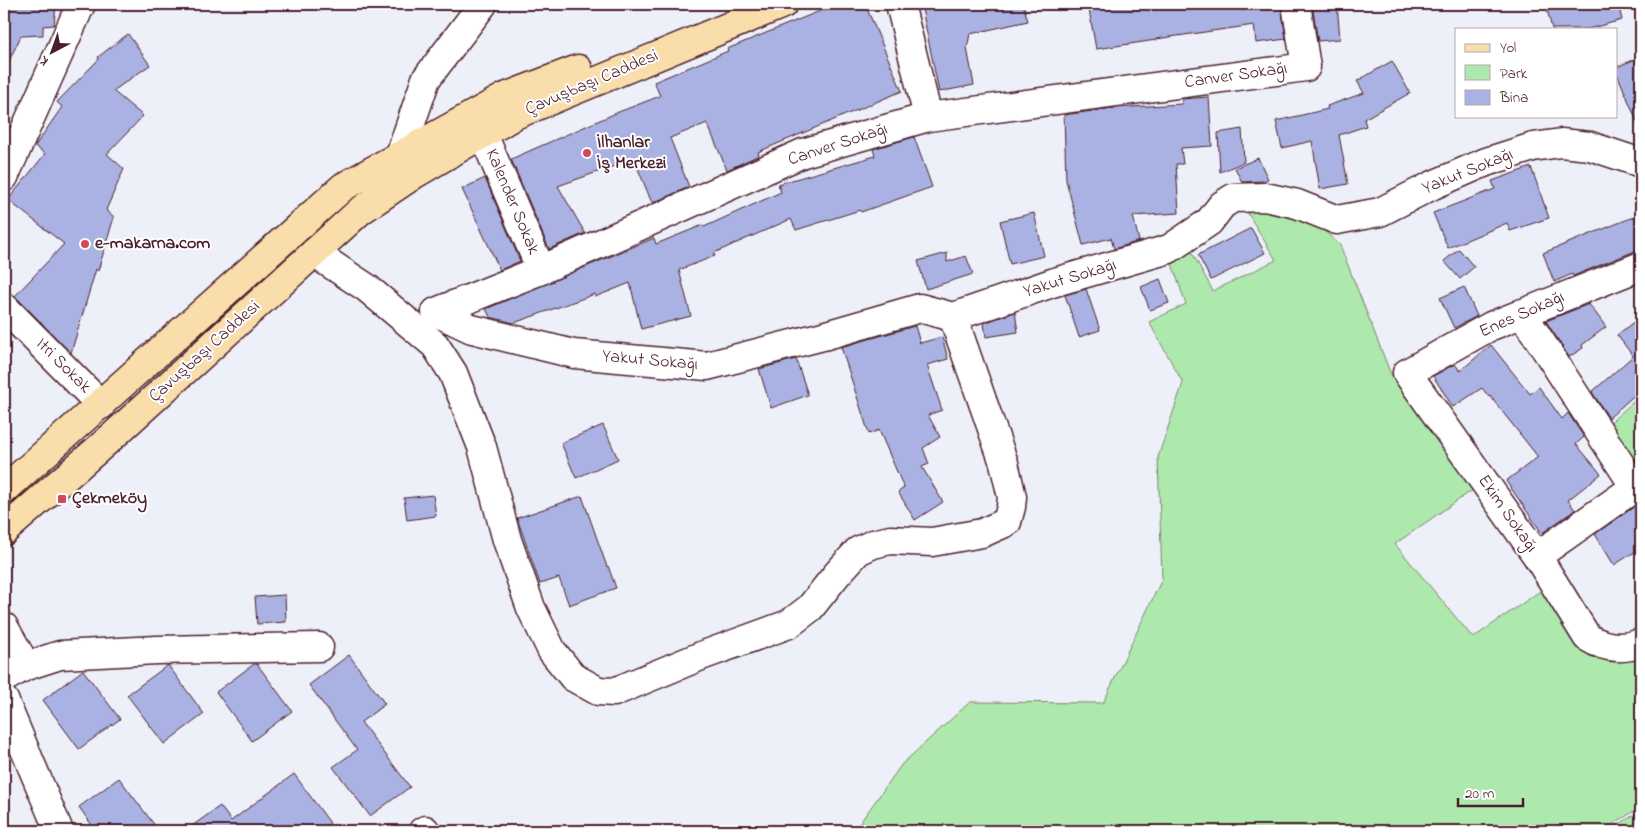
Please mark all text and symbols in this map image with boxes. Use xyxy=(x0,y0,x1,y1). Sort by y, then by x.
north arrow xyxy=(28,28,78,78)
legend xyxy=(1455,28,1618,118)
text: Yol xyxy=(1500,37,1516,59)
street label: Çavuşbaşı Caddesi xyxy=(521,43,663,123)
text: K xyxy=(34,50,54,71)
street label: Canver Sokağı xyxy=(1183,56,1289,97)
text: Park xyxy=(1500,63,1528,85)
text: Bina xyxy=(1499,87,1528,109)
street label: Canver Sokağı xyxy=(785,117,892,174)
place label: İlhanlar İş Merkezi xyxy=(597,130,666,177)
street label: Yakut Sokağı xyxy=(1419,142,1518,203)
street label: Kalender Sokak xyxy=(478,145,546,259)
marker: İlhanlar İş Merkezi xyxy=(581,147,593,159)
place label: e-makarna.com xyxy=(95,231,210,257)
marker: e-makarna.com xyxy=(79,238,91,250)
street label: Yakut Sokağı xyxy=(1020,253,1120,306)
street label: Enes Sokağı xyxy=(1475,285,1569,346)
street label: Çavuşbaşı Caddesi xyxy=(143,295,267,409)
street label: Itri Sokak xyxy=(29,332,97,400)
street label: Yakut Sokağı xyxy=(601,344,699,379)
street label: Ekim Sokağı xyxy=(1470,470,1543,559)
place label: Çekmeköy xyxy=(72,486,147,513)
marker: Çekmeköy xyxy=(56,493,68,505)
scale bar xyxy=(1458,775,1522,807)
text: 20 m xyxy=(1465,783,1495,805)

